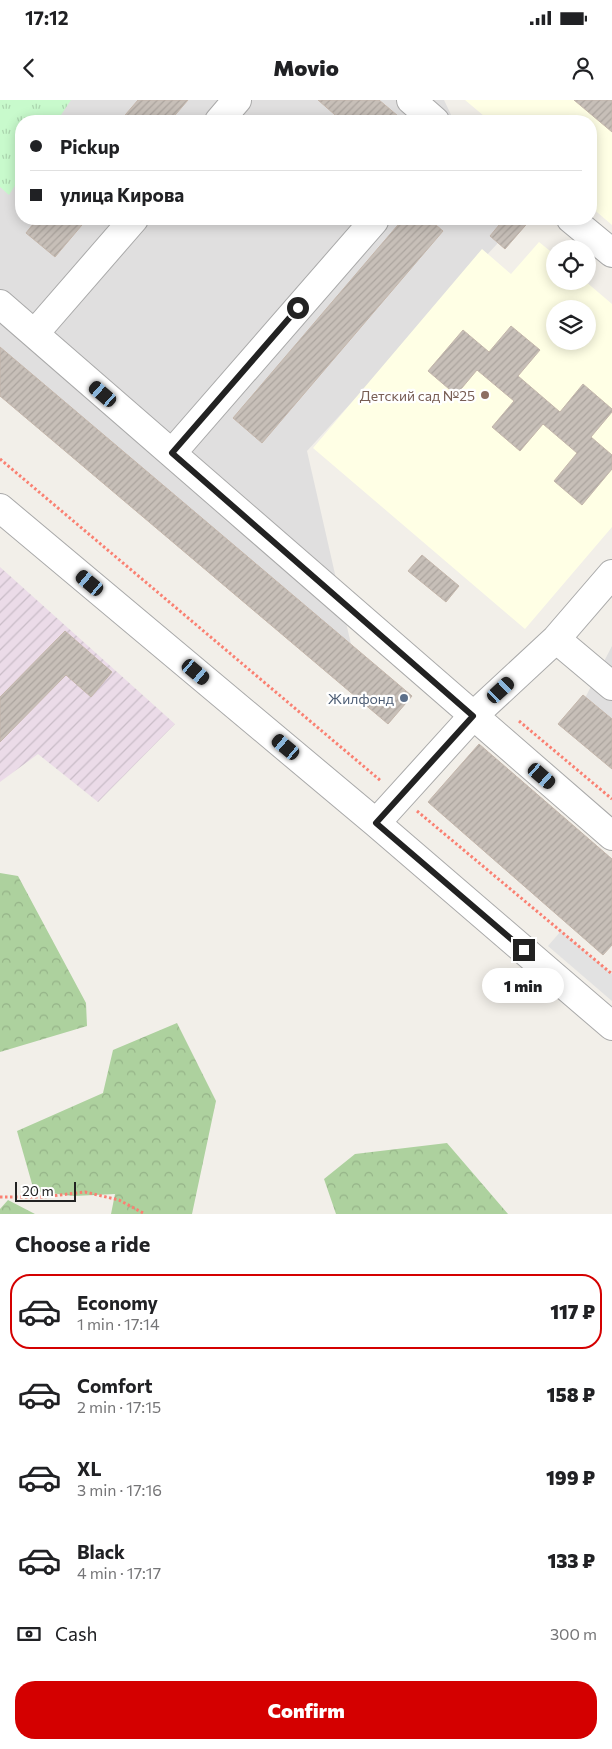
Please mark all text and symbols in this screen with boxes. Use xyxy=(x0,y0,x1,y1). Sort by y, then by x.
text: 17:12 xyxy=(25,6,68,29)
icon: back xyxy=(15,54,43,82)
text: Movio xyxy=(273,54,339,81)
icon: person xyxy=(569,54,597,82)
text: Pickup xyxy=(60,135,120,158)
text: улица Кирова xyxy=(60,183,184,206)
map controls xyxy=(546,240,596,350)
button: locate xyxy=(546,240,596,290)
route start xyxy=(287,297,309,319)
button: layers xyxy=(546,300,596,350)
car xyxy=(86,378,119,410)
place label: Детский сад №25 xyxy=(360,387,475,404)
marker: Детский сад №25 xyxy=(479,389,491,401)
car xyxy=(73,568,106,598)
car xyxy=(179,657,212,687)
car xyxy=(484,674,517,706)
place label: Жилфонд xyxy=(328,690,394,707)
marker: Жилфонд xyxy=(398,692,410,704)
car xyxy=(269,732,302,762)
car xyxy=(525,760,558,792)
route end xyxy=(513,939,535,961)
callout: 1 min xyxy=(483,968,565,1002)
text: 1 min xyxy=(504,976,542,995)
scale bar xyxy=(15,1179,76,1202)
text: 20 m xyxy=(22,1182,54,1199)
text: Choose a ride xyxy=(15,1230,150,1257)
icon: car xyxy=(17,1289,62,1334)
text: Economy xyxy=(77,1291,158,1314)
text: 117 ₽ xyxy=(550,1300,595,1323)
text: 1 min · 17:14 xyxy=(77,1314,160,1333)
icon: car xyxy=(17,1372,62,1417)
text: Comfort xyxy=(77,1374,153,1397)
text: 158 ₽ xyxy=(547,1383,595,1406)
text: 2 min · 17:15 xyxy=(77,1397,161,1416)
icon: car xyxy=(17,1455,62,1500)
text: XL xyxy=(77,1457,102,1480)
text: 199 ₽ xyxy=(546,1466,595,1489)
text: 3 min · 17:16 xyxy=(77,1480,162,1499)
icon: car xyxy=(17,1538,62,1583)
text: Black xyxy=(77,1540,125,1563)
text: 133 ₽ xyxy=(547,1549,595,1572)
text: 4 min · 17:17 xyxy=(77,1563,161,1582)
icon: cash xyxy=(15,1620,43,1648)
text: Cash xyxy=(55,1622,97,1645)
text: 300 m xyxy=(550,1624,597,1643)
button: Confirm xyxy=(15,1681,597,1739)

